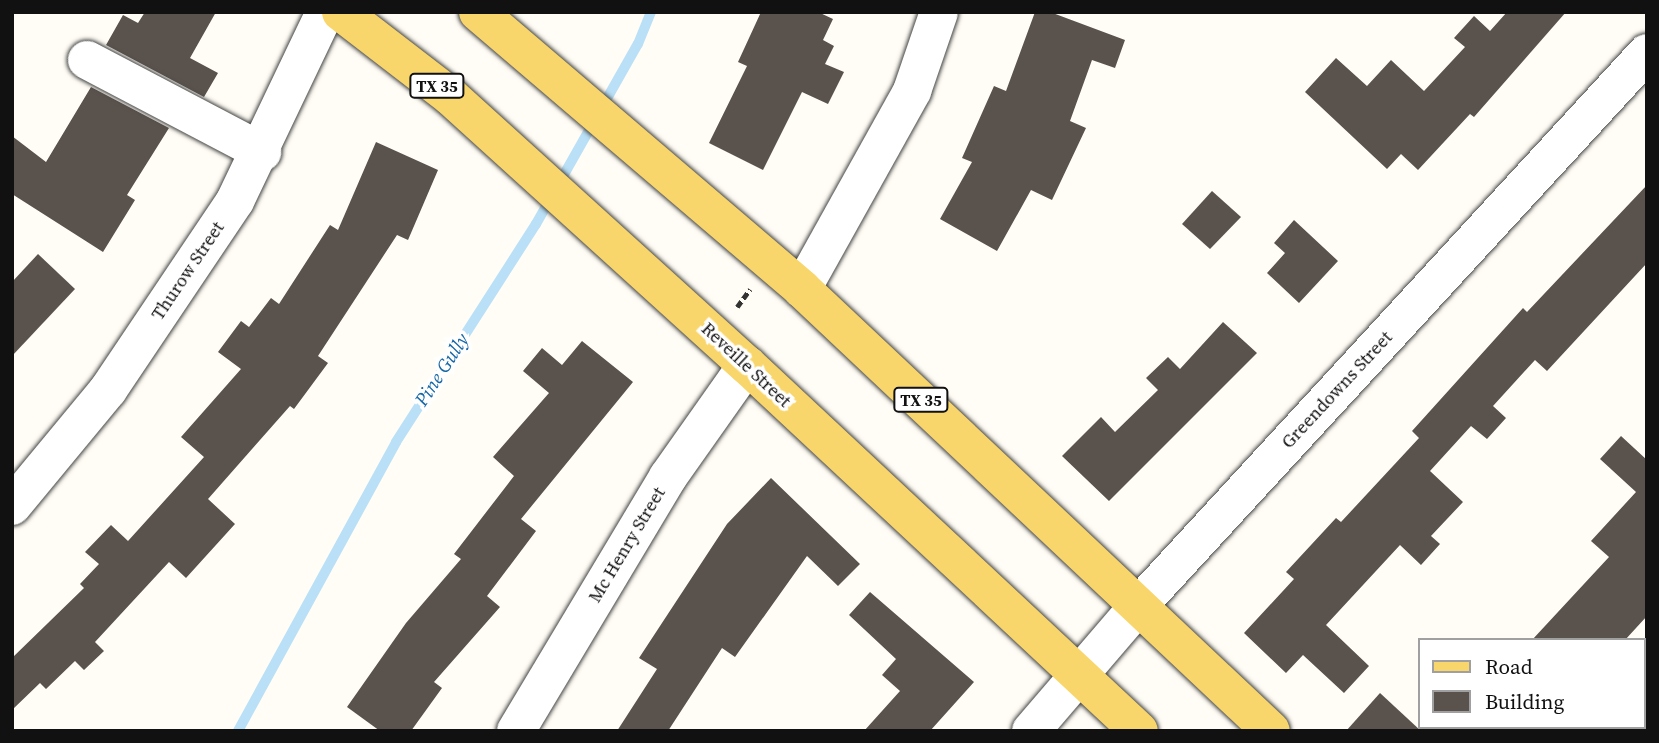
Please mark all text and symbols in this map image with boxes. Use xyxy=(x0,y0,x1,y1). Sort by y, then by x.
road number: TX 35 xyxy=(409,74,465,99)
street label: Thurow Street xyxy=(147,218,229,324)
street label: Reveille Street xyxy=(697,318,795,412)
street label: Greendowns Street xyxy=(1277,327,1397,453)
water label: Pine Gully xyxy=(410,330,474,410)
road number: TX 35 xyxy=(893,388,949,412)
street label: Mc Henry Street xyxy=(584,484,670,606)
legend xyxy=(1418,638,1645,729)
text: Road xyxy=(1485,652,1533,681)
text: Building xyxy=(1485,687,1564,716)

